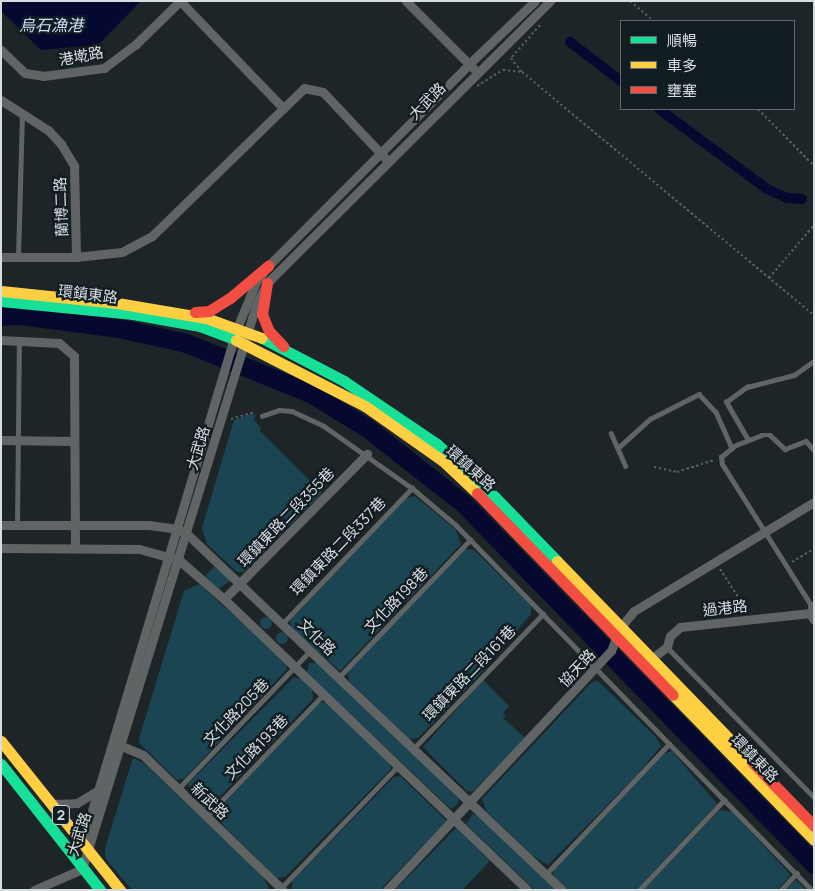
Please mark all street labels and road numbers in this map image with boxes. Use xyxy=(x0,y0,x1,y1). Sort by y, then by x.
street label: 港墘路 xyxy=(57,43,105,69)
street label: 大武路 xyxy=(405,79,449,123)
street label: 蘭博二路 xyxy=(51,177,71,237)
street label: 環鎮東路 xyxy=(57,281,119,307)
street label: 大武路 xyxy=(183,424,213,472)
street label: 環鎮東路 xyxy=(443,441,499,495)
street label: 環鎮東路二段355巷 xyxy=(234,464,338,570)
street label: 環鎮東路二段337巷 xyxy=(287,493,389,599)
street label: 文化路198巷 xyxy=(360,564,432,636)
street label: 過港路 xyxy=(702,597,748,619)
street label: 文化路 xyxy=(295,615,339,659)
street label: 環鎮東路二段161巷 xyxy=(419,622,519,724)
street label: 協天路 xyxy=(555,645,599,691)
street label: 文化路205巷 xyxy=(200,675,272,749)
street label: 文化路193巷 xyxy=(221,711,291,783)
street label: 環鎮東路 xyxy=(728,730,782,786)
street label: 新武路 xyxy=(188,779,232,823)
road number: 2 xyxy=(51,804,71,826)
street label: 大武路 xyxy=(63,810,95,858)

